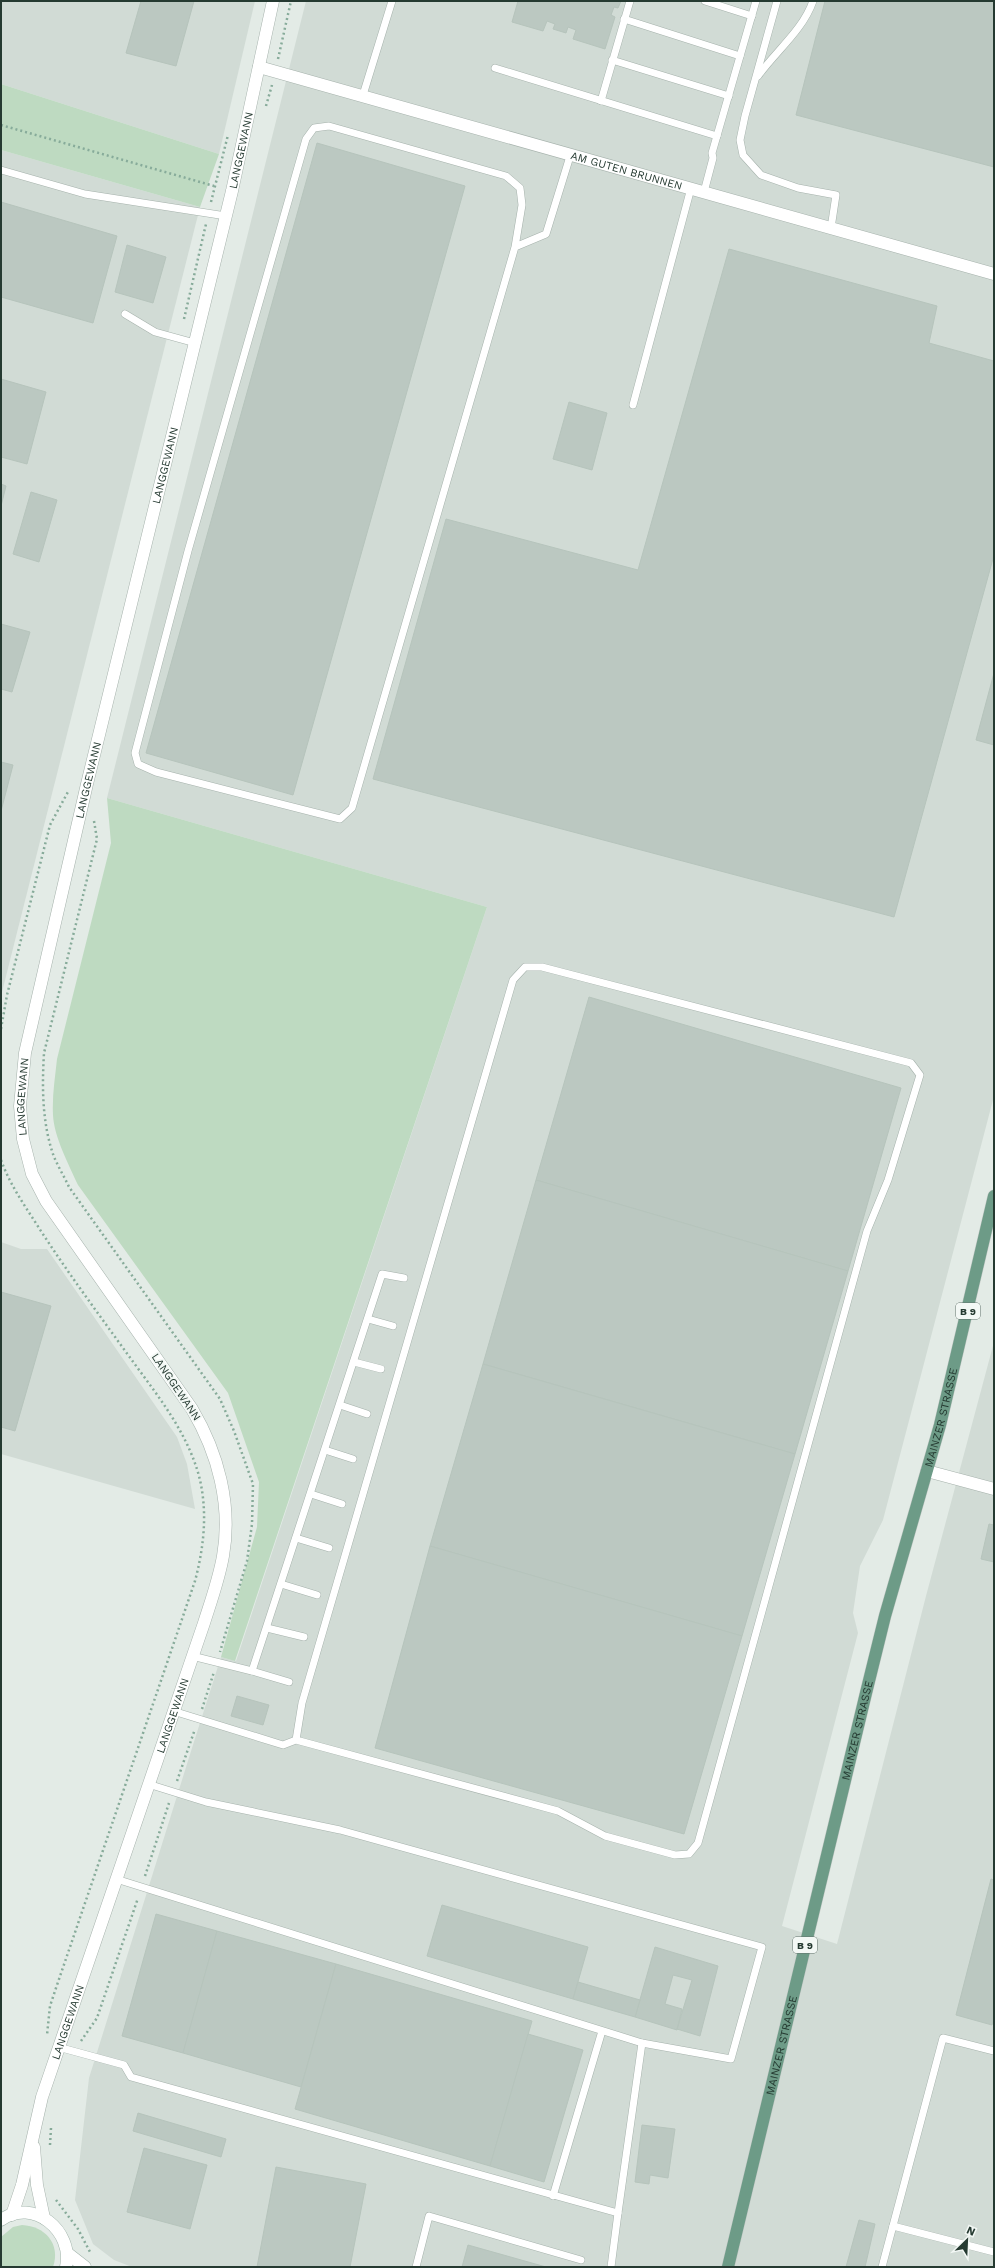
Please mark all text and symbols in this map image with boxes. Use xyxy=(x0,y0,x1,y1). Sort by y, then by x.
street label: LANGGEWANN xyxy=(226,111,255,190)
street label: AM GUTEN BRUNNEN xyxy=(569,149,684,192)
street label: LANGGEWANN xyxy=(149,426,181,505)
street label: LANGGEWANN xyxy=(73,740,104,820)
street label: LANGGEWANN xyxy=(14,1057,31,1136)
road number: B 9 xyxy=(956,1303,980,1319)
street label: LANGGEWANN xyxy=(149,1351,203,1423)
street label: MAINZER STRASSE xyxy=(922,1366,960,1469)
street label: LANGGEWANN xyxy=(154,1676,191,1755)
street label: MAINZER STRASSE xyxy=(839,1679,875,1781)
road number: B 9 xyxy=(793,1937,817,1953)
street label: LANGGEWANN xyxy=(49,1983,86,2061)
street label: MAINZER STRASSE xyxy=(763,1994,800,2096)
north arrow xyxy=(947,2220,987,2260)
text: N xyxy=(964,2224,977,2239)

